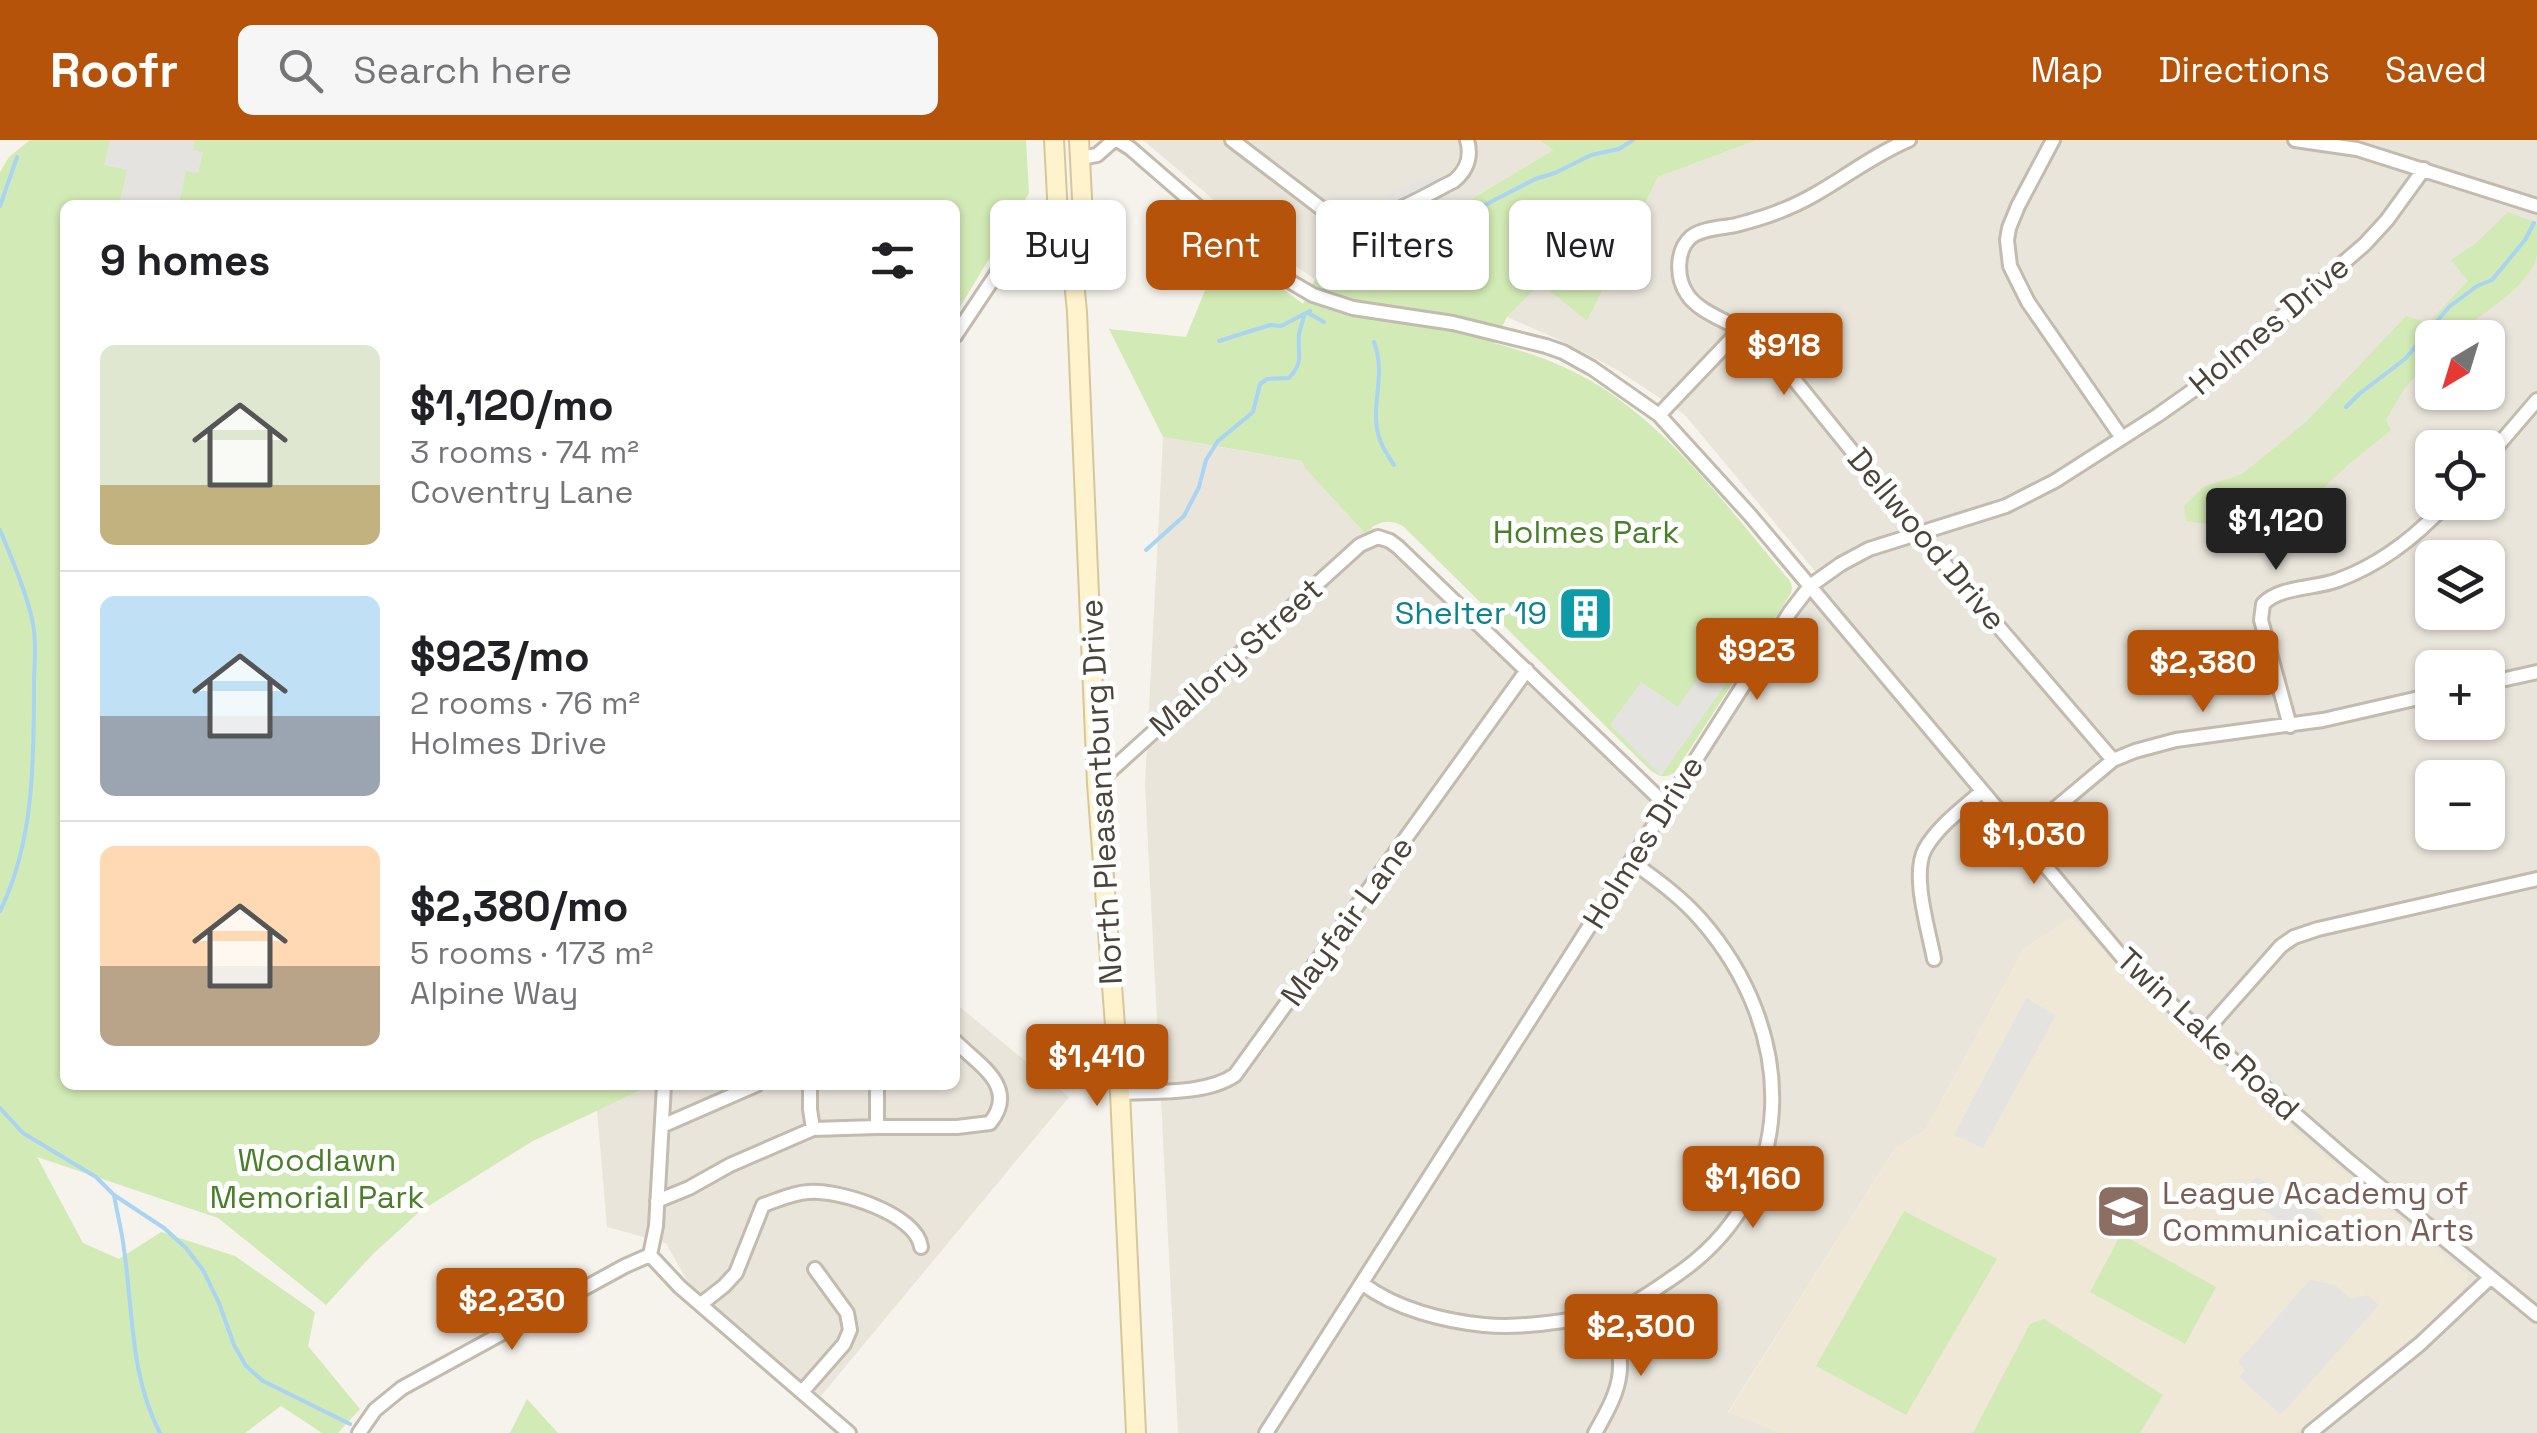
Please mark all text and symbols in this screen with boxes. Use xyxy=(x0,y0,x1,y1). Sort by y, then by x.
search box xyxy=(238,25,938,115)
text: Roofr xyxy=(50,40,178,101)
icon: search xyxy=(273,43,328,98)
text: Search here xyxy=(353,46,572,94)
text: Map xyxy=(2030,48,2103,92)
text: Directions xyxy=(2158,48,2330,92)
text: Saved xyxy=(2385,48,2487,92)
chip: Buy xyxy=(990,200,1126,290)
chip: Rent xyxy=(1146,200,1296,290)
chip: Filters xyxy=(1316,200,1489,290)
chip: New xyxy=(1509,200,1651,290)
icon: filters xyxy=(865,233,920,288)
text: 9 homes xyxy=(100,234,270,287)
street label: Holmes Drive xyxy=(2181,246,2357,404)
pin: $918 xyxy=(1725,313,1843,398)
north arrow xyxy=(2415,320,2505,410)
map controls xyxy=(2415,320,2505,850)
text: $918 xyxy=(1748,325,1820,365)
text: $1,120/mo xyxy=(410,379,614,432)
icon: home xyxy=(180,385,300,505)
button: locate xyxy=(2415,430,2505,520)
text: 3 rooms · 74 m² xyxy=(410,432,639,472)
street label: Dellwood Drive xyxy=(1839,440,2015,638)
text: Coventry Lane xyxy=(410,472,633,512)
pin: $1,120 xyxy=(2195,488,2357,573)
text: $1,120 xyxy=(2228,500,2324,540)
park label: Holmes Park xyxy=(1493,512,1679,552)
button: layers xyxy=(2415,540,2505,630)
street label: Mallory Street xyxy=(1141,569,1331,745)
building icon: Shelter 19 xyxy=(1556,583,1616,643)
place label: Shelter 19 xyxy=(1395,593,1547,633)
street label: North Pleasantburg Drive xyxy=(1071,598,1131,986)
pin: $923 xyxy=(1698,618,1816,703)
text: $923/mo xyxy=(410,630,590,683)
text: $923 xyxy=(1718,630,1796,670)
pin: $2,380 xyxy=(2122,630,2284,715)
icon: home xyxy=(180,636,300,756)
text: $2,380 xyxy=(2149,642,2257,682)
button: + xyxy=(2415,650,2505,740)
text: 2 rooms · 76 m² xyxy=(410,683,640,723)
text: Holmes Drive xyxy=(410,723,607,763)
street label: Holmes Drive xyxy=(1574,748,1712,936)
button: − xyxy=(2415,760,2505,850)
pin: $1,030 xyxy=(1953,802,2115,887)
text: $1,030 xyxy=(1982,814,2086,854)
street label: Mayfair Lane xyxy=(1272,828,1422,1014)
text: $2,380/mo xyxy=(410,880,629,933)
icon: home xyxy=(180,886,300,1006)
text: 5 rooms · 173 m² xyxy=(410,933,653,973)
street label: Twin Lake Road xyxy=(2108,939,2308,1129)
text: Alpine Way xyxy=(410,973,578,1013)
pin: $1,410 xyxy=(1016,1024,1178,1109)
text: $1,410 xyxy=(1048,1036,1146,1076)
park label: Woodlawn Memorial Park xyxy=(210,1140,424,1217)
pin: $1,160 xyxy=(1672,1146,1834,1231)
text: $1,160 xyxy=(1705,1158,1801,1198)
place label: League Academy of Communication Arts xyxy=(2162,1173,2474,1250)
school or university icon: League Academy of Communication Arts xyxy=(2093,1181,2153,1241)
pin: $2,230 xyxy=(431,1268,593,1353)
text: $2,230 xyxy=(458,1280,566,1320)
pin: $2,300 xyxy=(1560,1294,1722,1379)
text: $2,300 xyxy=(1587,1306,1695,1346)

